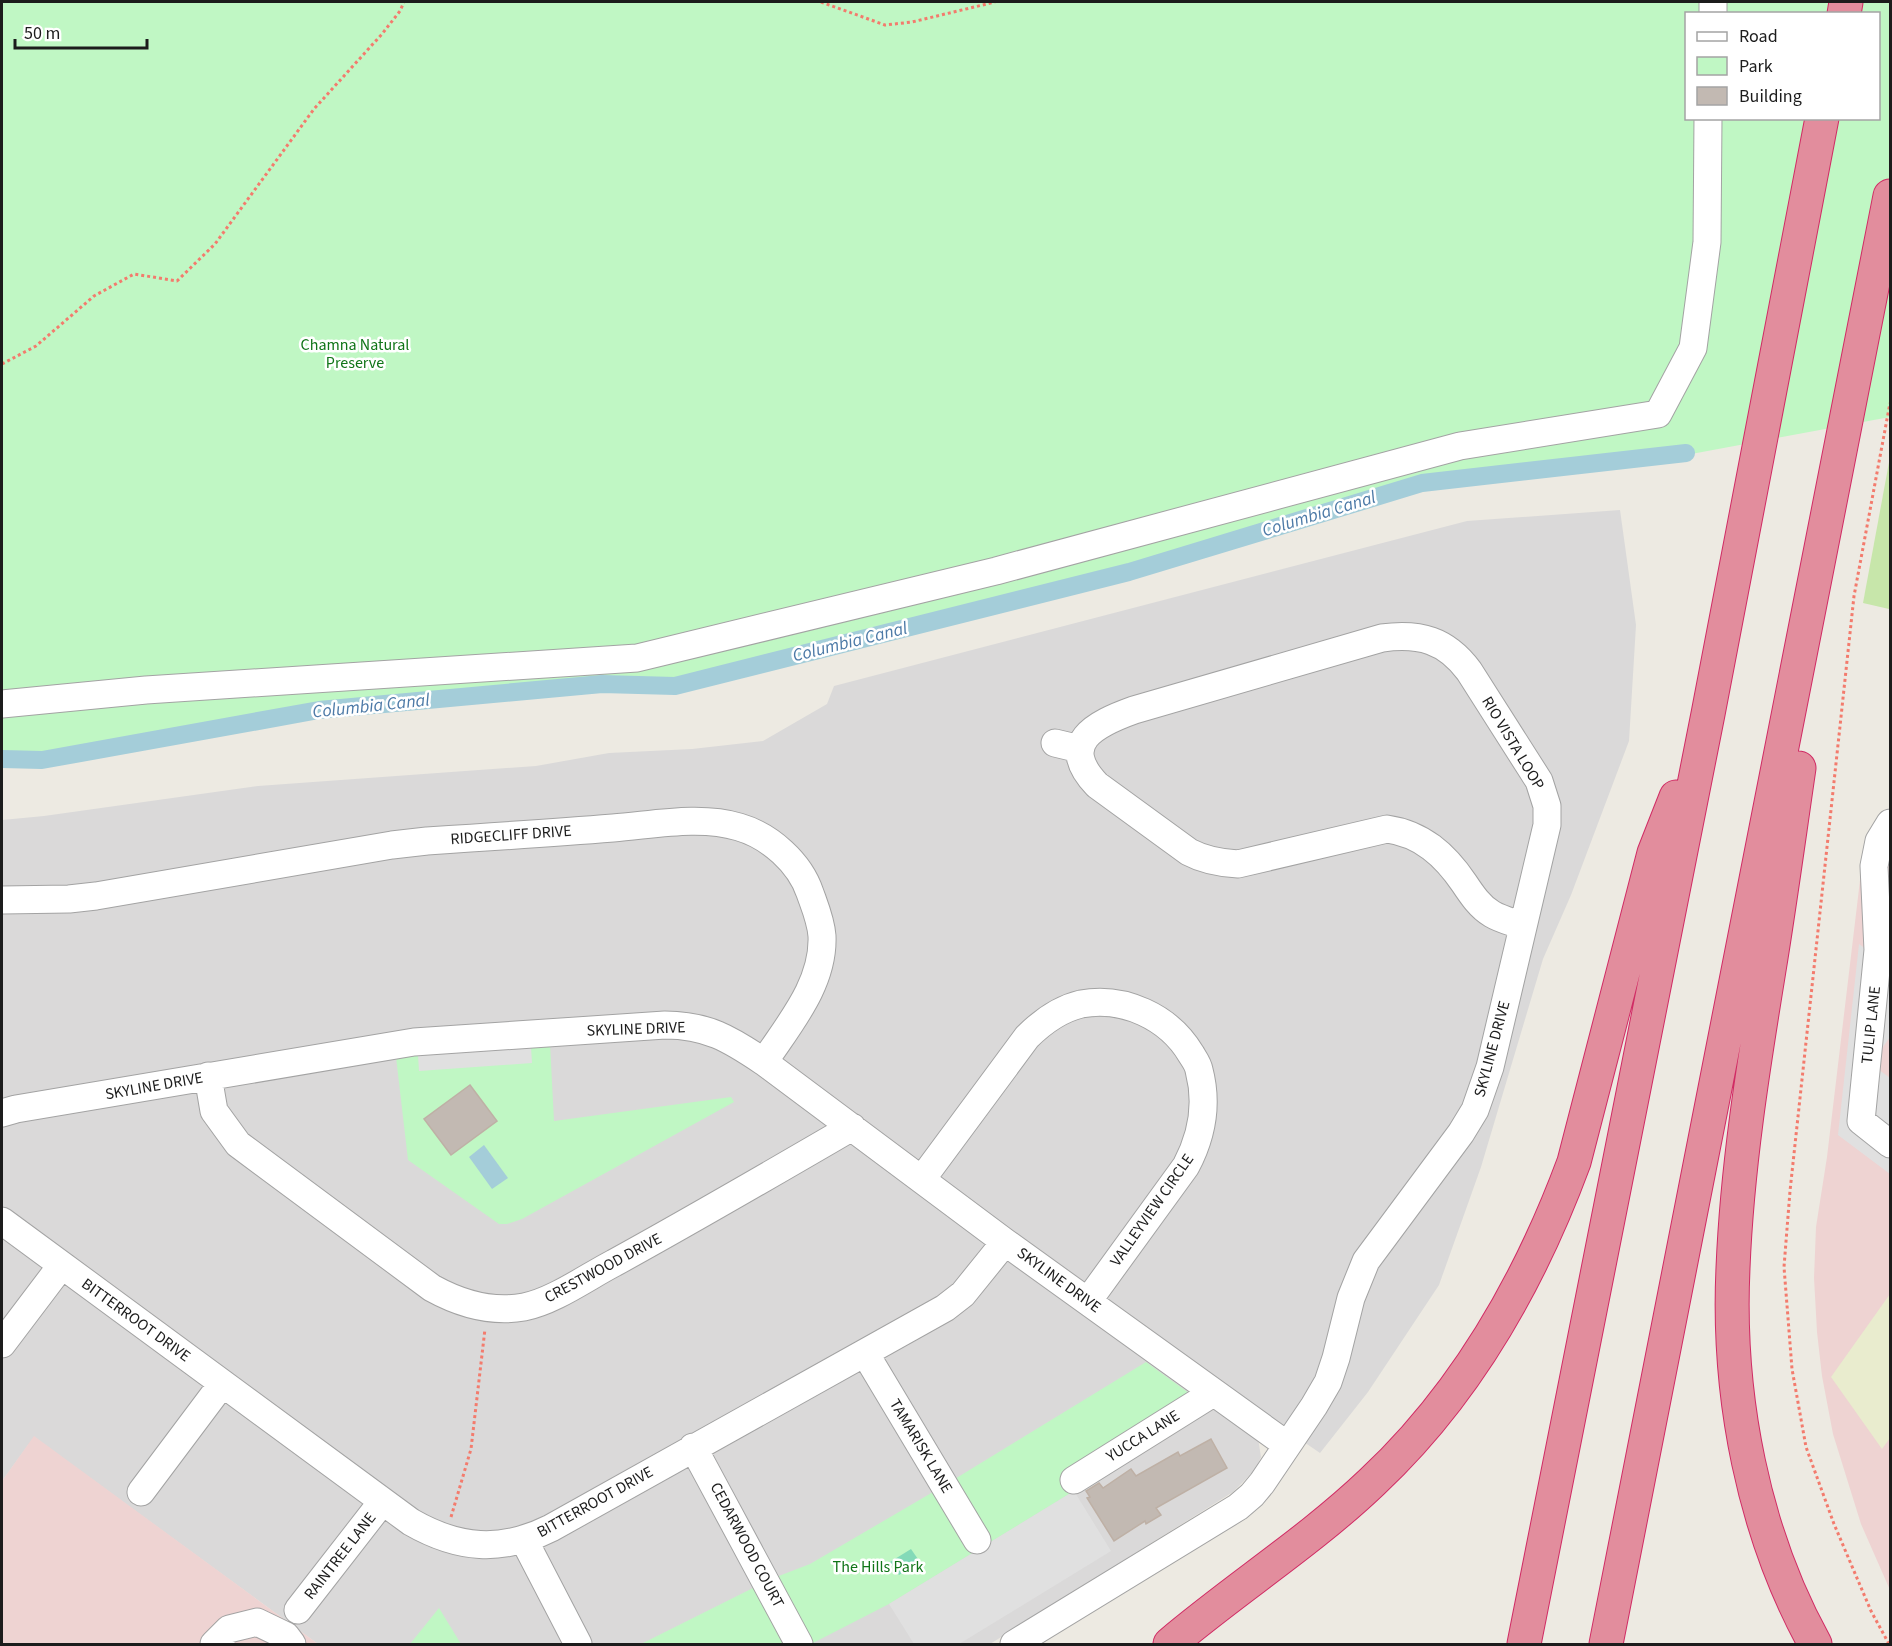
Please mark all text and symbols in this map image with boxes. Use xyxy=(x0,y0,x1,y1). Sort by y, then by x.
scale bar xyxy=(15,12,147,50)
legend xyxy=(1685,12,1880,120)
text: 50 m xyxy=(24,21,60,46)
text: Road xyxy=(1739,24,1778,49)
text: Park xyxy=(1739,54,1773,79)
text: Building xyxy=(1739,84,1802,109)
park label: Chamna Natural Preserve xyxy=(301,334,409,374)
water label: Columbia Canal xyxy=(1259,485,1379,543)
water label: Columbia Canal xyxy=(790,616,911,668)
water label: Columbia Canal xyxy=(311,687,431,725)
street label: RIO VISTA LOOP xyxy=(1476,692,1550,794)
street label: RIDGECLIFF DRIVE xyxy=(450,820,572,850)
street label: TULIP LANE xyxy=(1856,985,1886,1065)
street label: SKYLINE DRIVE xyxy=(1469,998,1515,1100)
street label: SKYLINE DRIVE xyxy=(586,1016,686,1042)
street label: SKYLINE DRIVE xyxy=(103,1067,205,1105)
street label: VALLEYVIEW CIRCLE xyxy=(1105,1149,1199,1271)
street label: CRESTWOOD DRIVE xyxy=(540,1228,666,1308)
street label: SKYLINE DRIVE xyxy=(1013,1242,1105,1318)
street label: BITTERROOT DRIVE xyxy=(77,1273,195,1367)
street label: TAMARISK LANE xyxy=(884,1395,958,1497)
street label: YUCCA LANE xyxy=(1101,1405,1184,1468)
street label: BITTERROOT DRIVE xyxy=(533,1461,657,1543)
street label: CEDARWOOD COURT xyxy=(705,1478,790,1612)
street label: RAINTREE LANE xyxy=(299,1508,381,1604)
park label: The Hills Park xyxy=(833,1556,923,1578)

